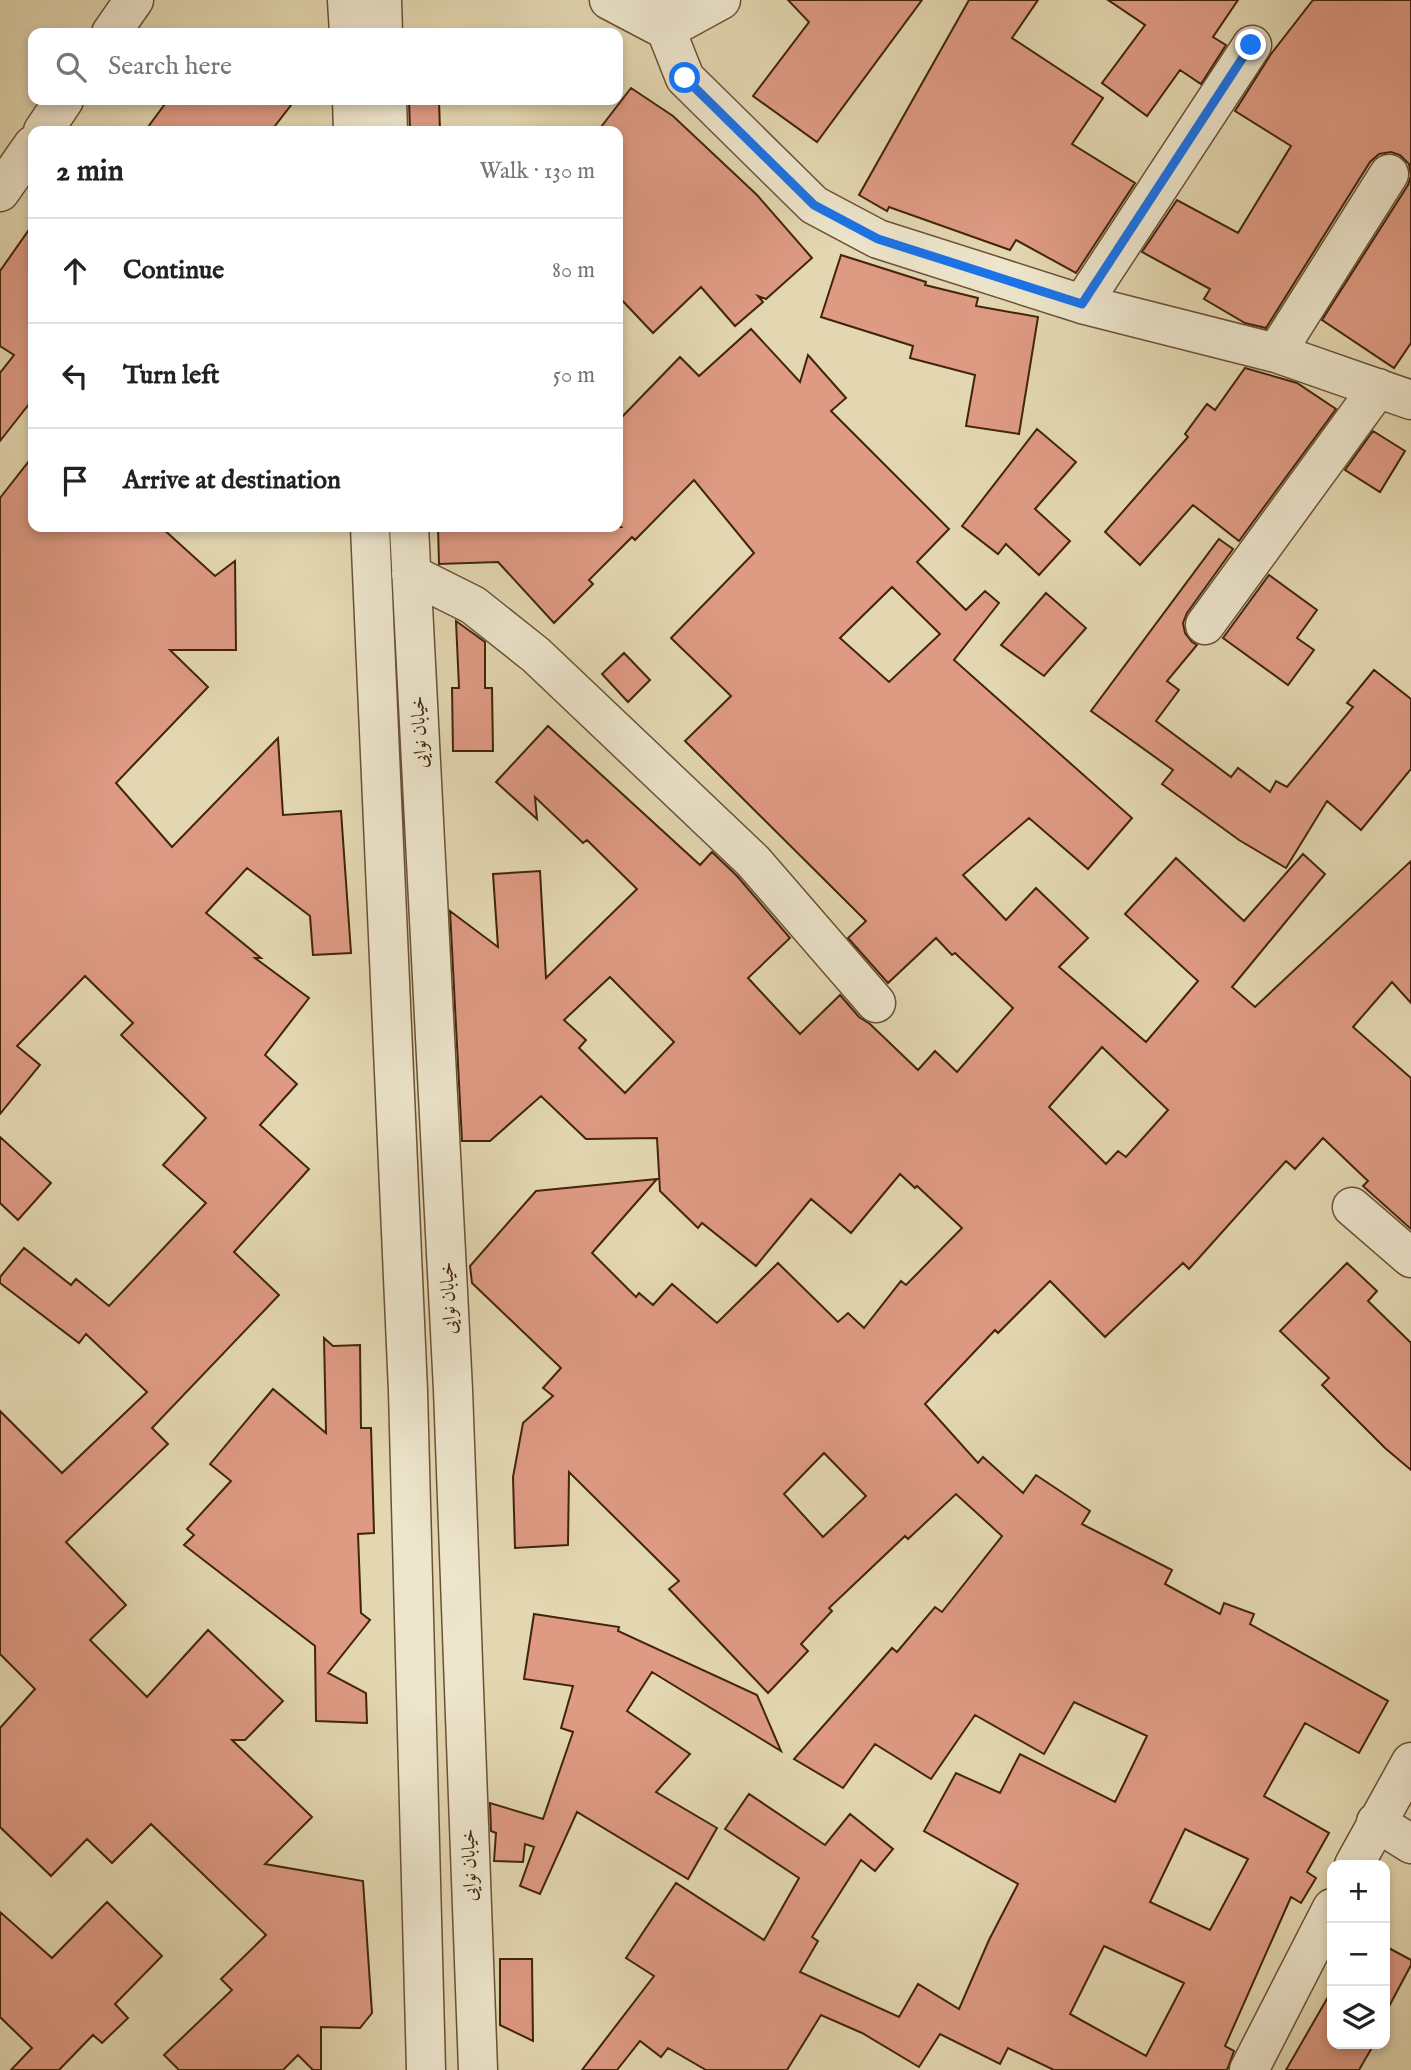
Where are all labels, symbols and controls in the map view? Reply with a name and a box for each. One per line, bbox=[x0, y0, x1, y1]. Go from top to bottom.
search box bbox=[28, 28, 623, 105]
route end bbox=[1235, 29, 1266, 60]
icon: search bbox=[52, 48, 90, 86]
text: Search here bbox=[108, 50, 232, 83]
route start bbox=[669, 62, 700, 93]
text: 2 min bbox=[56, 153, 124, 191]
text: Walk · 130 m bbox=[480, 157, 595, 186]
icon: ahead bbox=[56, 252, 94, 290]
text: Continue bbox=[123, 254, 224, 287]
text: 80 m bbox=[552, 256, 595, 285]
icon: left bbox=[56, 357, 94, 395]
text: Turn left bbox=[123, 359, 220, 392]
text: 50 m bbox=[553, 361, 595, 390]
icon: arrive bbox=[56, 462, 94, 500]
text: Arrive at destination bbox=[123, 464, 341, 497]
street label: خیابان نوایی bbox=[406, 695, 434, 769]
street label: خیابان نوایی bbox=[435, 1261, 463, 1335]
street label: خیابان نوایی bbox=[457, 1828, 483, 1902]
map controls bbox=[1327, 1860, 1390, 2049]
button: + bbox=[1327, 1860, 1390, 1923]
button: − bbox=[1327, 1923, 1390, 1986]
button: layers bbox=[1327, 1986, 1390, 2049]

